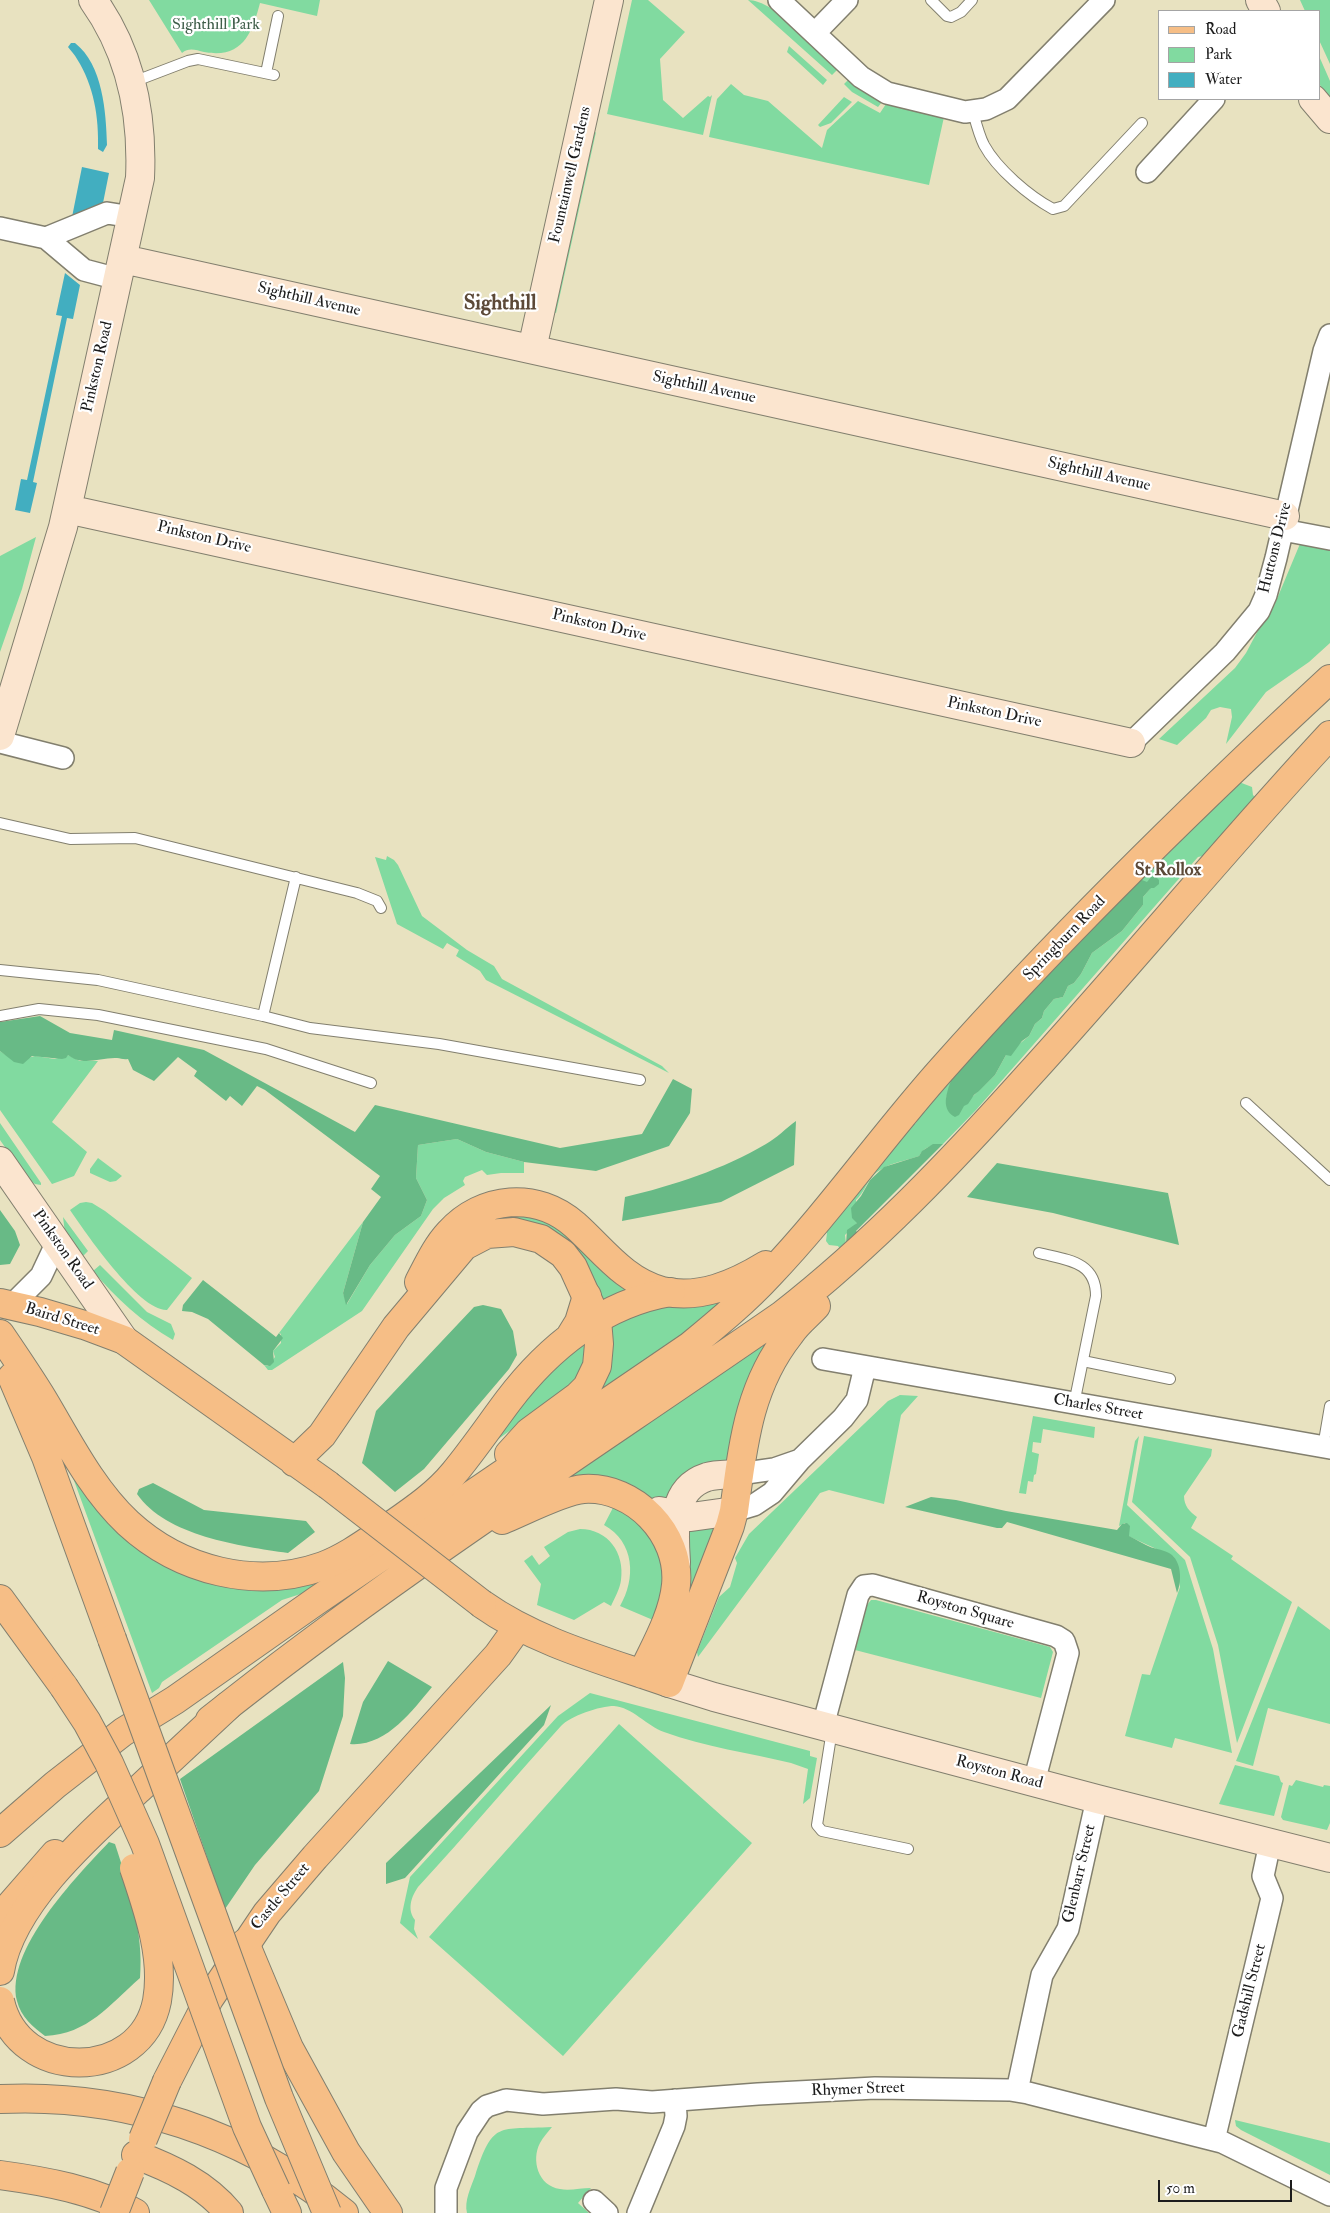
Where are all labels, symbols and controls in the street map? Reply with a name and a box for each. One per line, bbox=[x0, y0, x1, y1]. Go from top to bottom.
legend bbox=[1158, 10, 1320, 100]
park label: Sighthill Park bbox=[172, 16, 260, 36]
text: Road bbox=[1205, 20, 1236, 39]
text: Park bbox=[1205, 45, 1232, 64]
text: Water bbox=[1205, 70, 1242, 89]
street label: Fountainwell Gardens bbox=[546, 105, 596, 245]
street label: Sighthill Avenue bbox=[256, 279, 362, 321]
district label: Sighthill bbox=[464, 291, 536, 317]
street label: Pinkston Road bbox=[78, 320, 118, 414]
street label: Sighthill Avenue bbox=[651, 368, 757, 408]
street label: Sighthill Avenue bbox=[1046, 454, 1152, 496]
street label: Huttons Drive bbox=[1255, 501, 1297, 595]
street label: Pinkston Drive bbox=[155, 518, 253, 558]
street label: Pinkston Drive bbox=[550, 606, 648, 646]
street label: Pinkston Drive bbox=[945, 694, 1043, 732]
district label: St Rollox bbox=[1135, 860, 1201, 882]
street label: Springburn Road bbox=[1020, 893, 1110, 985]
street label: Pinkston Road bbox=[28, 1207, 96, 1293]
street label: Baird Street bbox=[22, 1300, 102, 1340]
street label: Charles Street bbox=[1052, 1391, 1144, 1425]
street label: Royston Square bbox=[914, 1588, 1016, 1634]
street label: Royston Road bbox=[953, 1752, 1045, 1794]
street label: Glenbarr Street bbox=[1059, 1823, 1101, 1925]
street label: Castle Street bbox=[247, 1860, 315, 1934]
street label: Gadshill Street bbox=[1229, 1942, 1271, 2040]
street label: Rhymer Street bbox=[811, 2079, 905, 2101]
scale bar bbox=[1160, 2170, 1294, 2202]
text: 50 m bbox=[1166, 2179, 1195, 2198]

